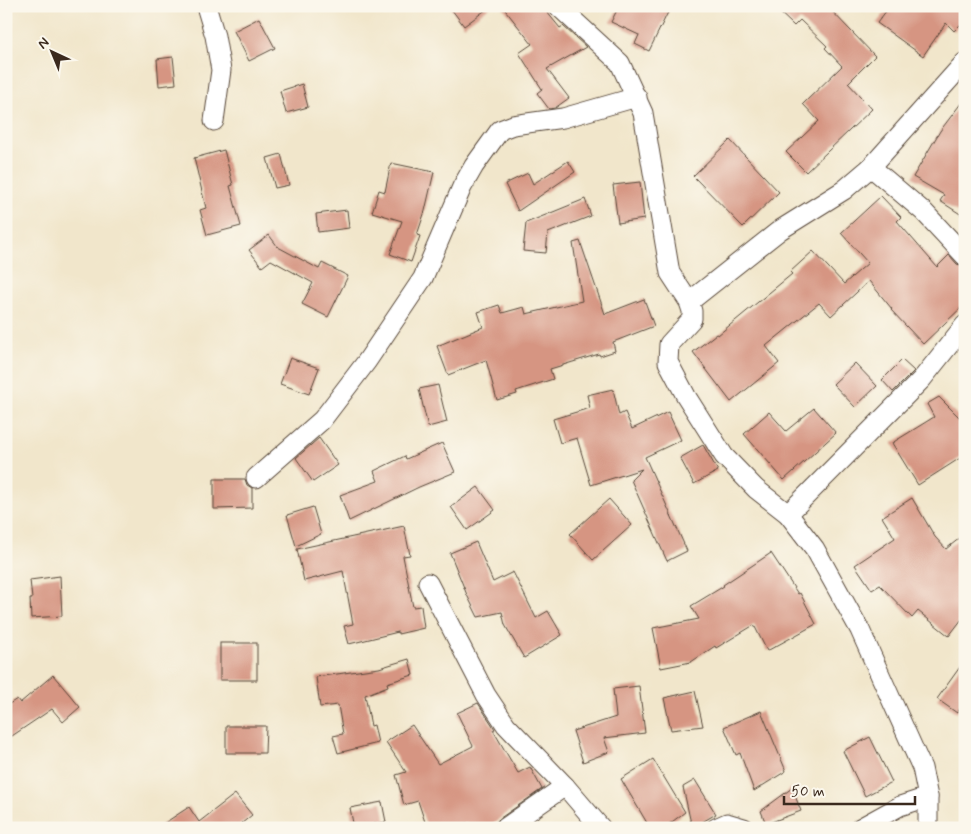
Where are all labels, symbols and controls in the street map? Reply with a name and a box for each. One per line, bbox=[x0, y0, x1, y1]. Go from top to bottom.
north arrow bbox=[28, 28, 78, 78]
text: N bbox=[34, 34, 53, 53]
scale bar bbox=[784, 774, 915, 806]
text: 50 m bbox=[791, 782, 825, 802]

